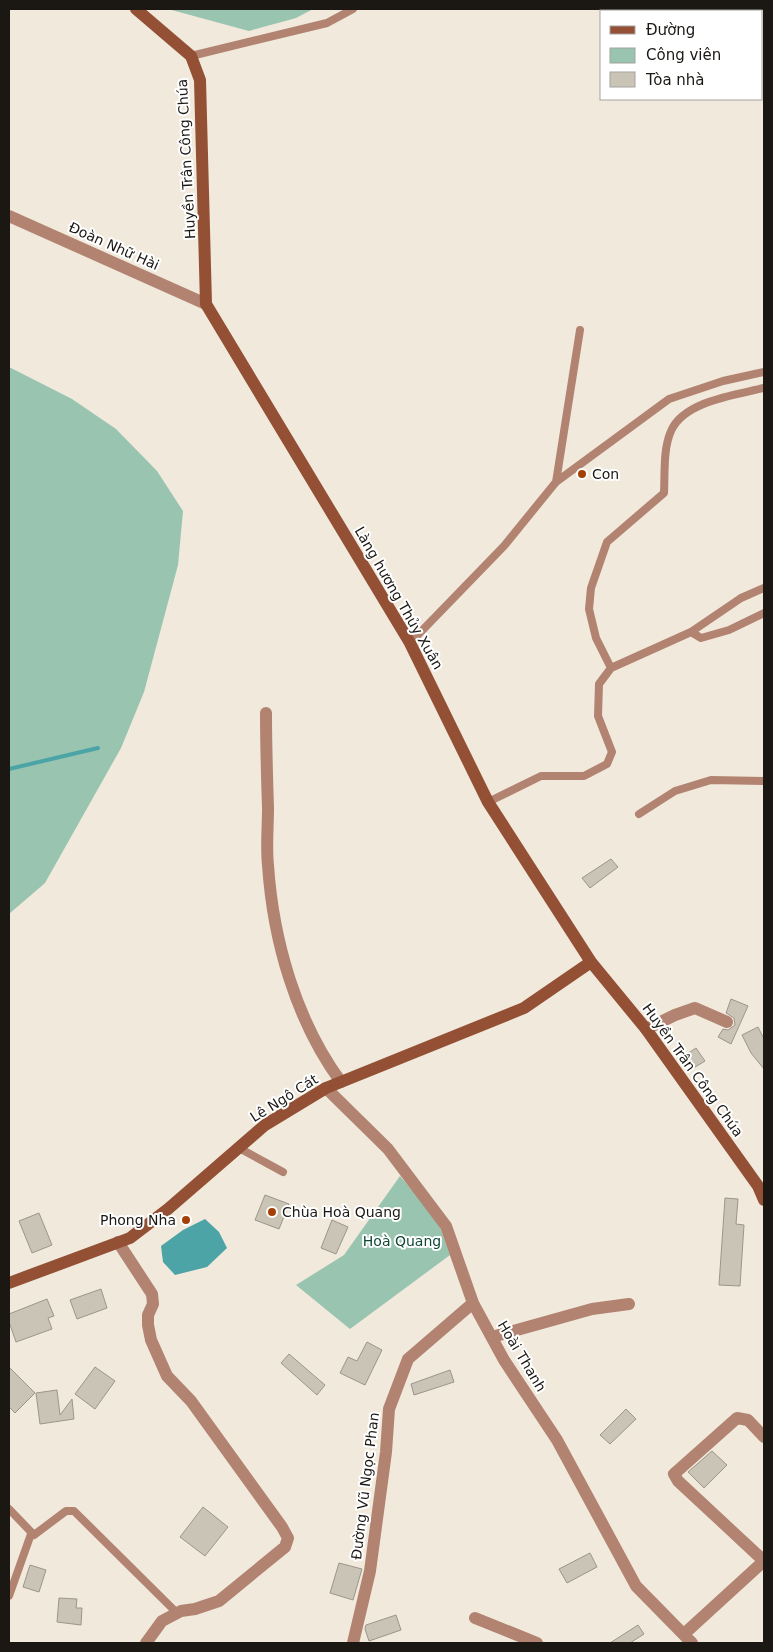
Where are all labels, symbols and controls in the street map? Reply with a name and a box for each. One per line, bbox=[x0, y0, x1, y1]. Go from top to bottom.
legend bbox=[600, 10, 763, 100]
text: Đường bbox=[646, 21, 695, 39]
text: Công viên bbox=[646, 46, 721, 64]
text: Tòa nhà bbox=[645, 71, 705, 89]
street label: Huyền Trân Công Chúa bbox=[174, 78, 198, 240]
street label: Đoàn Nhữ Hài bbox=[66, 219, 162, 273]
place label: Con bbox=[592, 466, 619, 482]
marker: Con bbox=[576, 468, 588, 480]
street label: Làng hương Thủy Xuân bbox=[352, 524, 446, 672]
street label: Huyền Trân Công Chúa bbox=[639, 1000, 747, 1140]
street label: Lê Ngô Cát bbox=[247, 1071, 321, 1125]
place label: Chùa Hoà Quang bbox=[282, 1204, 401, 1220]
marker: Chùa Hoà Quang bbox=[266, 1206, 278, 1218]
place label: Phong Nha bbox=[100, 1212, 176, 1228]
marker: Phong Nha bbox=[180, 1214, 192, 1226]
park label: Hoà Quang bbox=[363, 1233, 441, 1249]
street label: Hoài Thanh bbox=[495, 1318, 549, 1394]
street label: Đường Vũ Ngọc Phan bbox=[348, 1411, 382, 1561]

